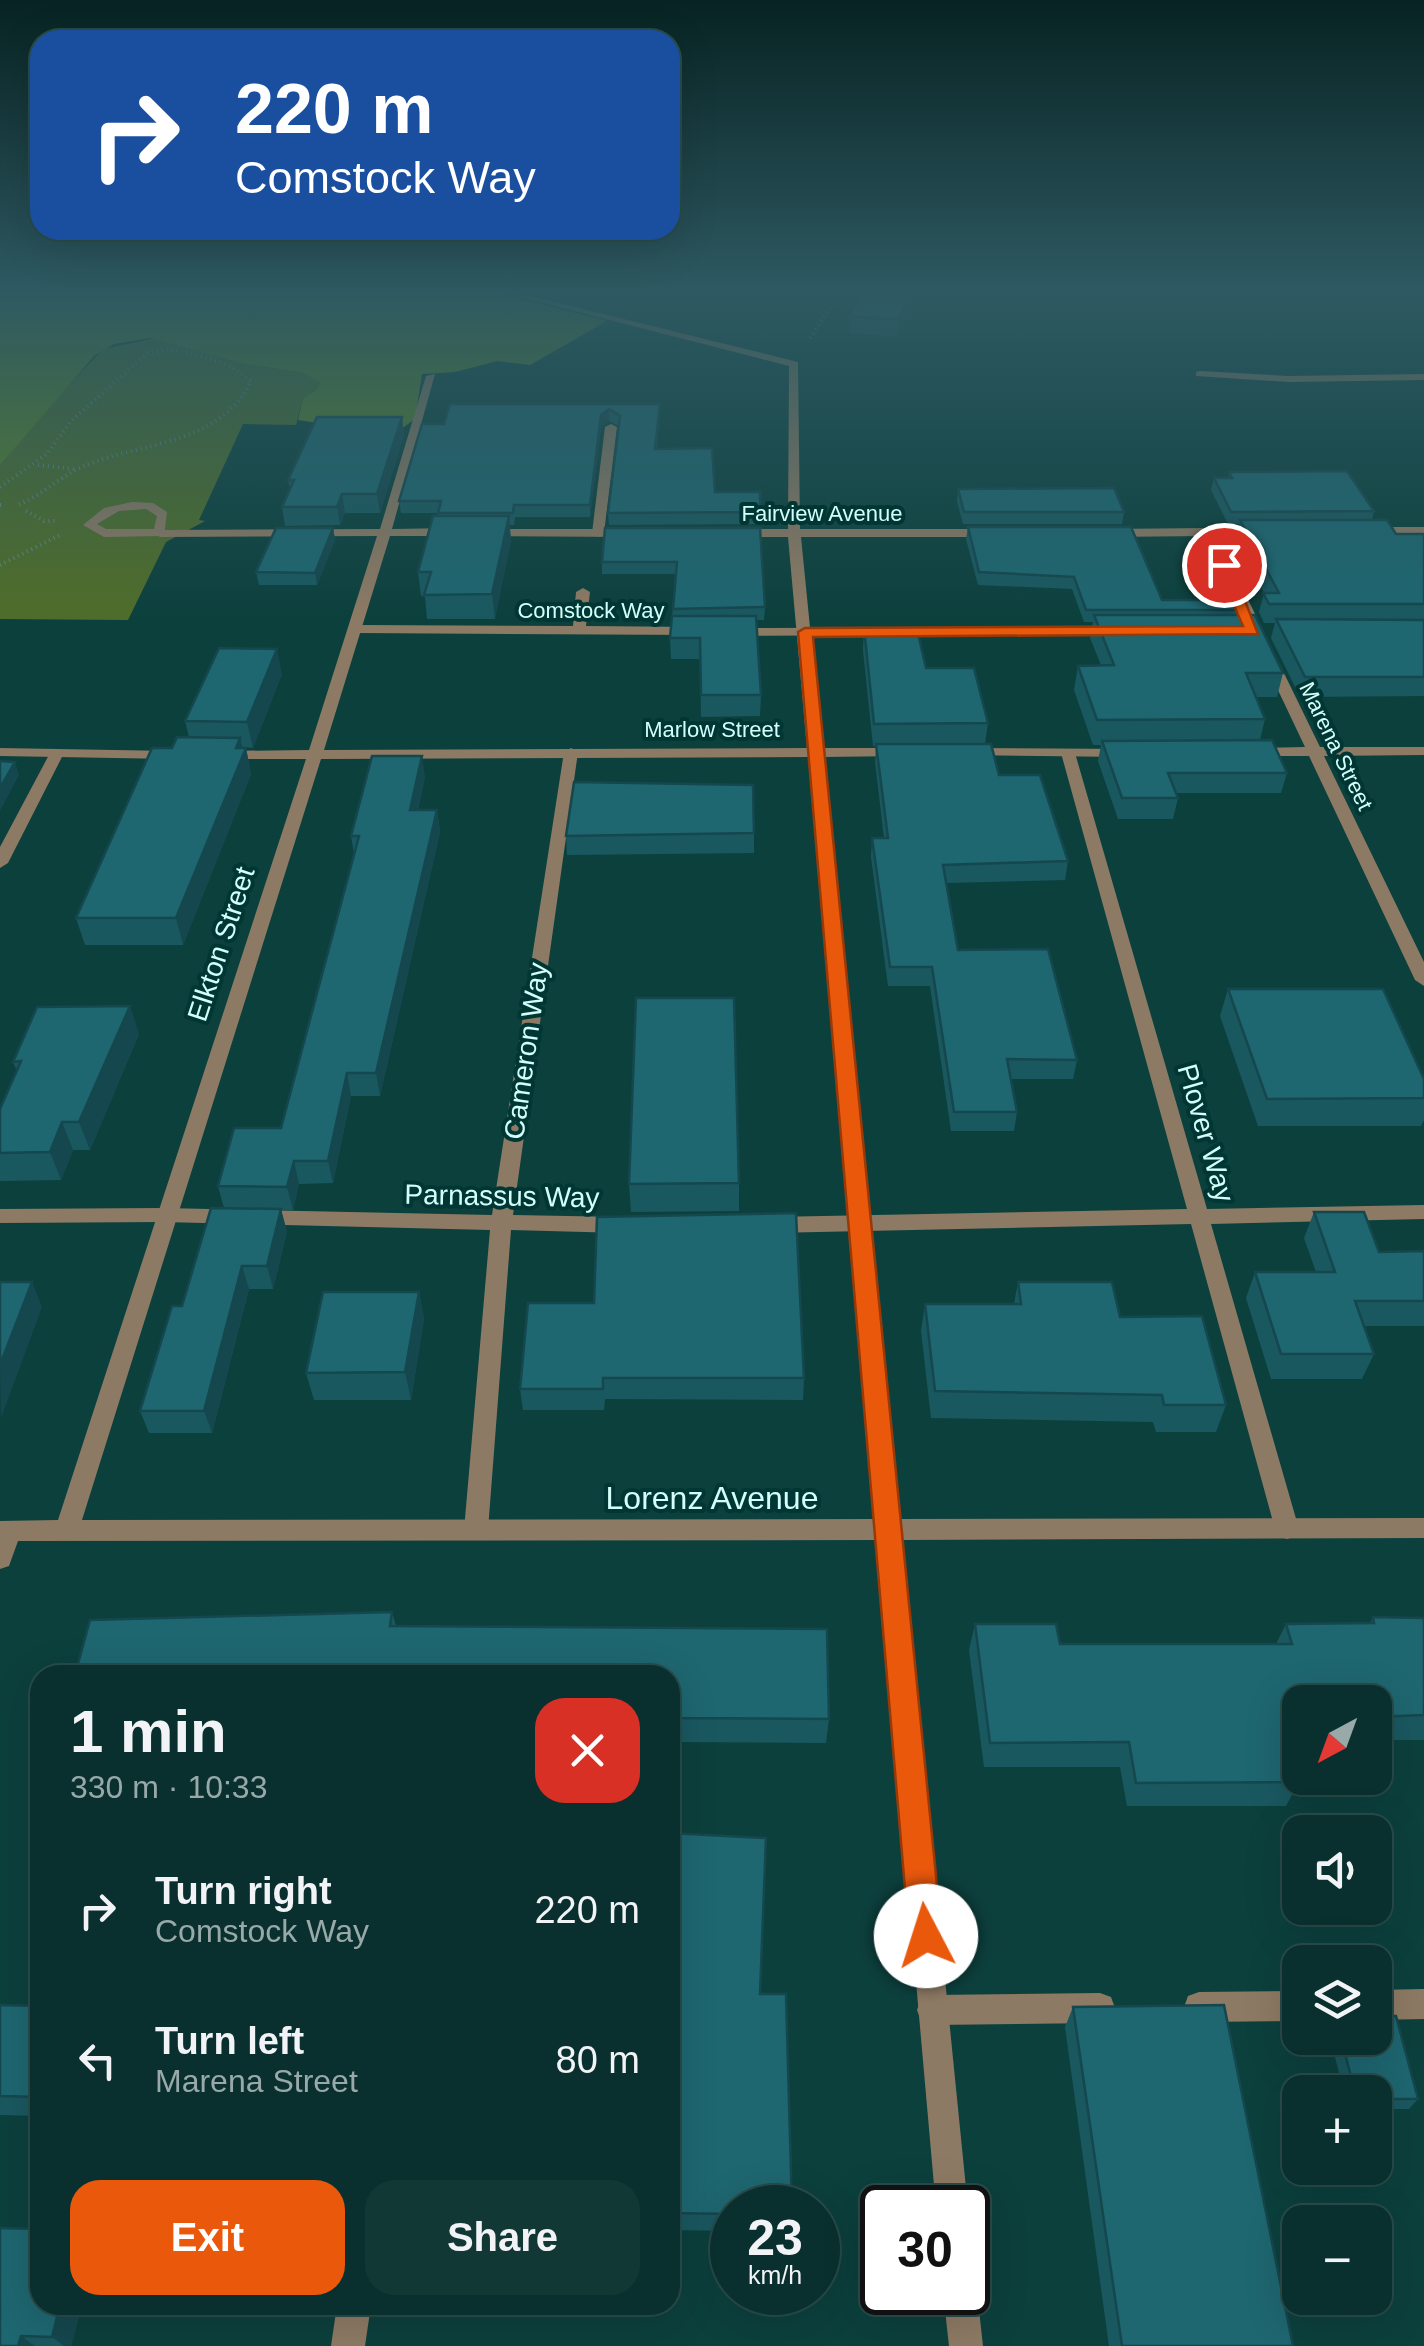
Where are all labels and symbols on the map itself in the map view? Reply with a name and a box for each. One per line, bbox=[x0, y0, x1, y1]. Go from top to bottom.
street label: Fairview Avenue bbox=[741, 501, 903, 526]
pin bbox=[1182, 523, 1267, 608]
street label: Comstock Way bbox=[517, 598, 665, 623]
street label: Marena Street bbox=[1294, 678, 1378, 814]
street label: Marlow Street bbox=[644, 717, 780, 742]
street label: Elkton Street bbox=[181, 863, 261, 1025]
street label: Cameron Way bbox=[498, 961, 554, 1141]
street label: Plover Way bbox=[1172, 1060, 1240, 1206]
street label: Parnassus Way bbox=[404, 1179, 600, 1213]
street label: Lorenz Avenue bbox=[606, 1480, 818, 1516]
north arrow bbox=[1282, 1685, 1392, 1795]
position arrow bbox=[874, 1884, 978, 1988]
speed limit sign: 30 bbox=[860, 2185, 990, 2315]

